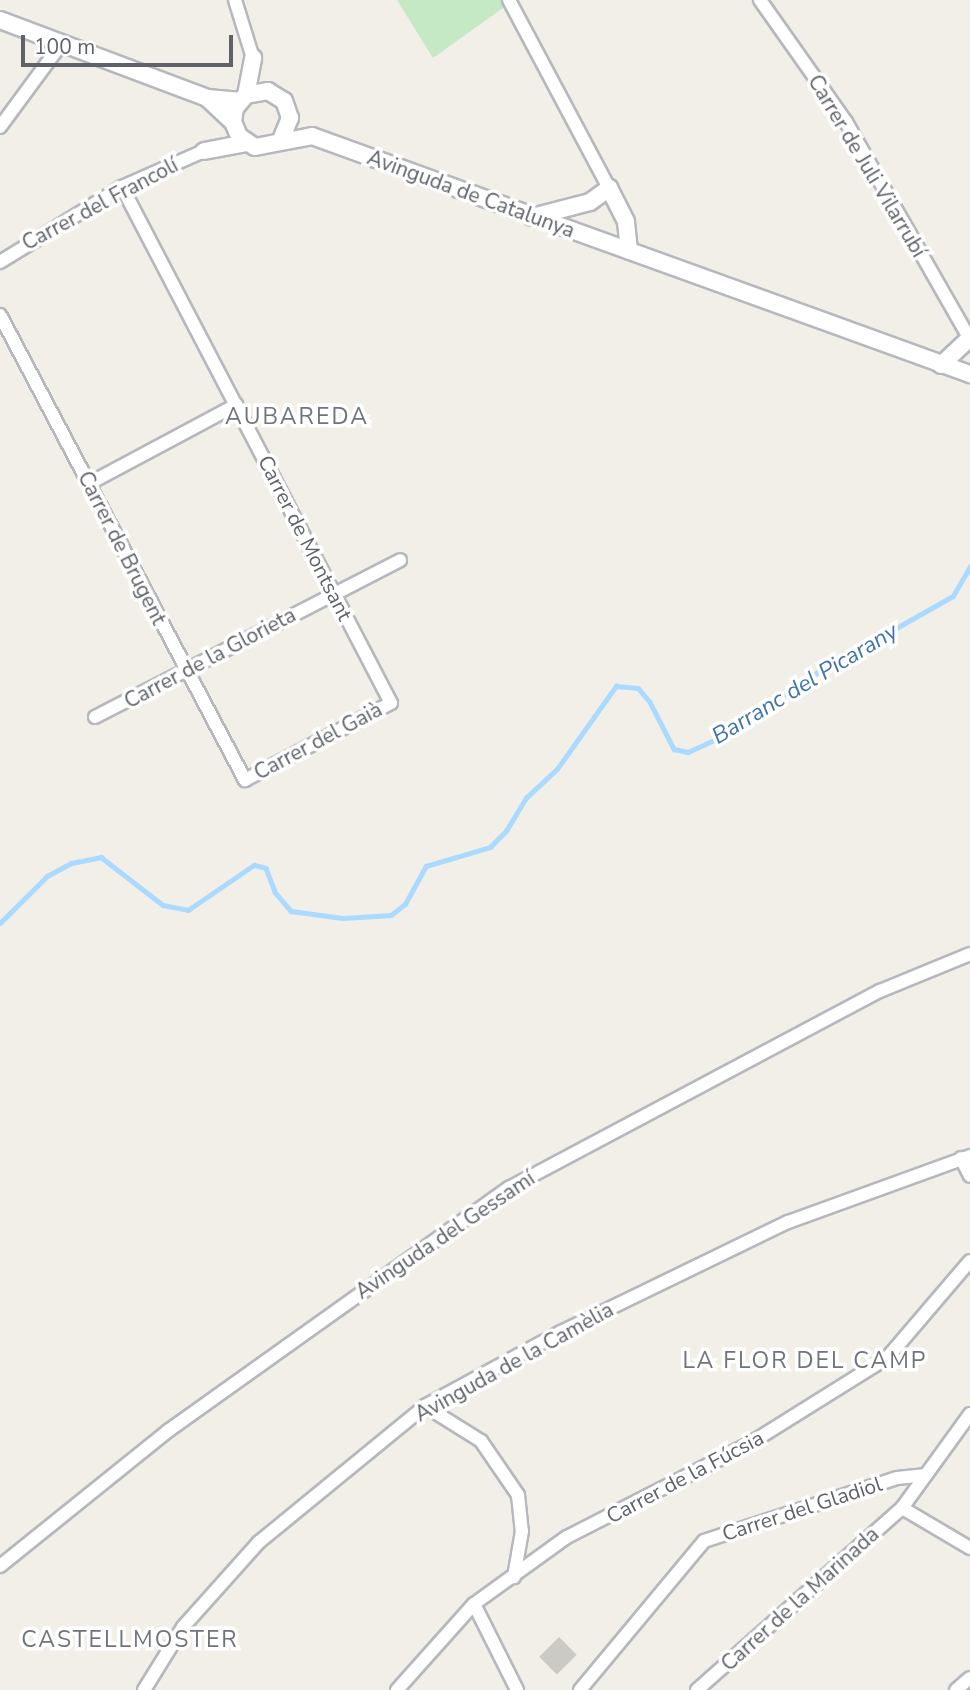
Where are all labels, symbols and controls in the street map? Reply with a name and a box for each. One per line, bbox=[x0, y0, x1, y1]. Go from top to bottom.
scale bar bbox=[24, 21, 236, 65]
text: 100 m bbox=[34, 33, 95, 61]
street label: Carrer de Juli Vilarrubí bbox=[803, 70, 931, 262]
street label: Avinguda de Catalunya bbox=[364, 145, 578, 243]
street label: Carrer del Francolí bbox=[18, 152, 182, 256]
district label: AUBAREDA bbox=[226, 403, 368, 431]
street label: Carrer de Montsant bbox=[252, 451, 358, 625]
street label: Carrer de Brugent bbox=[72, 467, 172, 629]
street label: Carrer de la Glorieta bbox=[120, 602, 300, 714]
water label: Barranc del Picarany bbox=[707, 618, 903, 750]
street label: Carrer del Gaià bbox=[250, 697, 386, 785]
street label: Avinguda del Gessamí bbox=[351, 1166, 539, 1304]
street label: Avinguda de la Camèlia bbox=[410, 1297, 618, 1427]
district label: LA FLOR DEL CAMP bbox=[685, 1347, 925, 1375]
street label: Carrer de la Fúcsia bbox=[602, 1425, 768, 1529]
street label: Carrer del Gladiol bbox=[719, 1471, 885, 1547]
street label: Carrer de la Marinada bbox=[716, 1522, 884, 1676]
district label: CASTELLMOSTER bbox=[23, 1626, 237, 1654]

